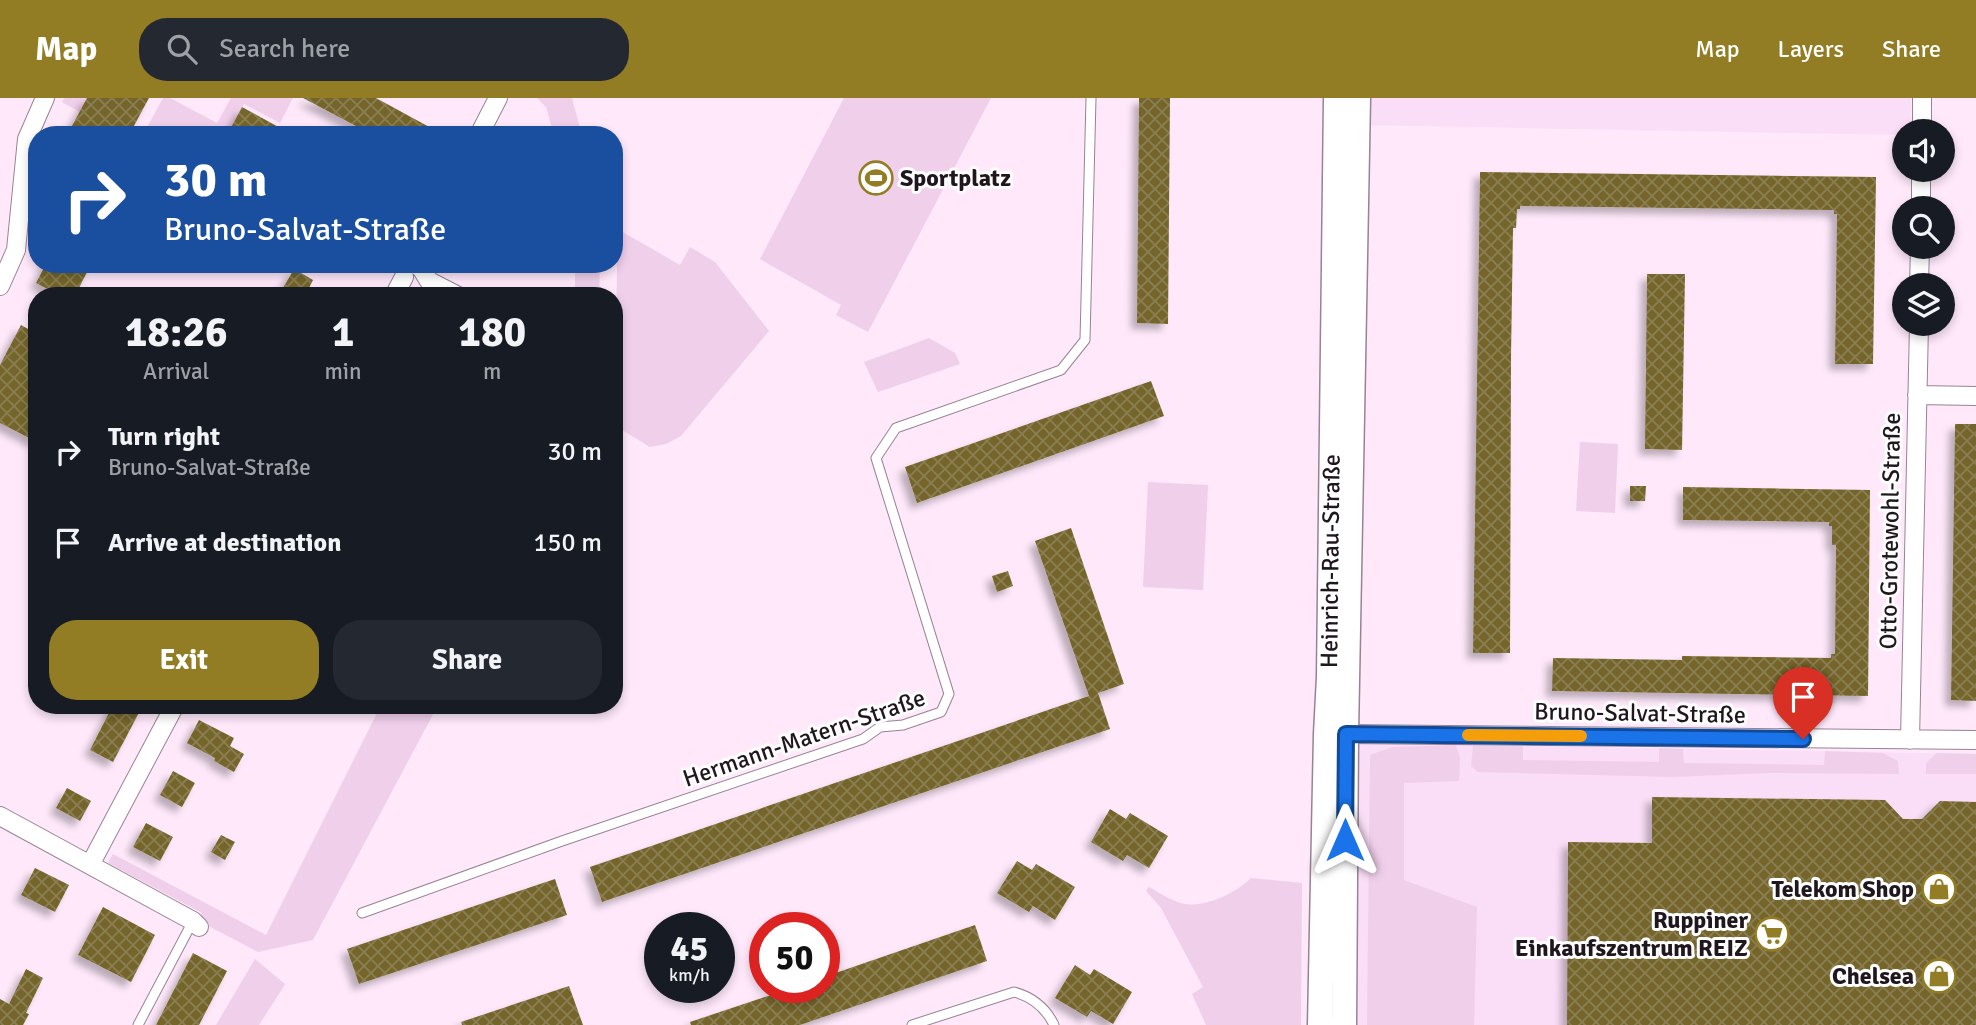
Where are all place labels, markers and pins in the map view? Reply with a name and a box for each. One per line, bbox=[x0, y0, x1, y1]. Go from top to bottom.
sports icon: Sportplatz bbox=[857, 159, 895, 197]
place label: Sportplatz bbox=[900, 163, 1011, 193]
pin bbox=[1773, 667, 1833, 739]
shop icon: Telekom Shop bbox=[1920, 870, 1958, 908]
place label: Telekom Shop bbox=[1772, 874, 1914, 904]
place label: Ruppiner Einkaufszentrum REIZ bbox=[1515, 905, 1748, 963]
supermarket icon: Ruppiner Einkaufszentrum REIZ bbox=[1753, 915, 1791, 953]
shop icon: Chelsea bbox=[1920, 957, 1958, 995]
place label: Chelsea bbox=[1832, 961, 1914, 991]

